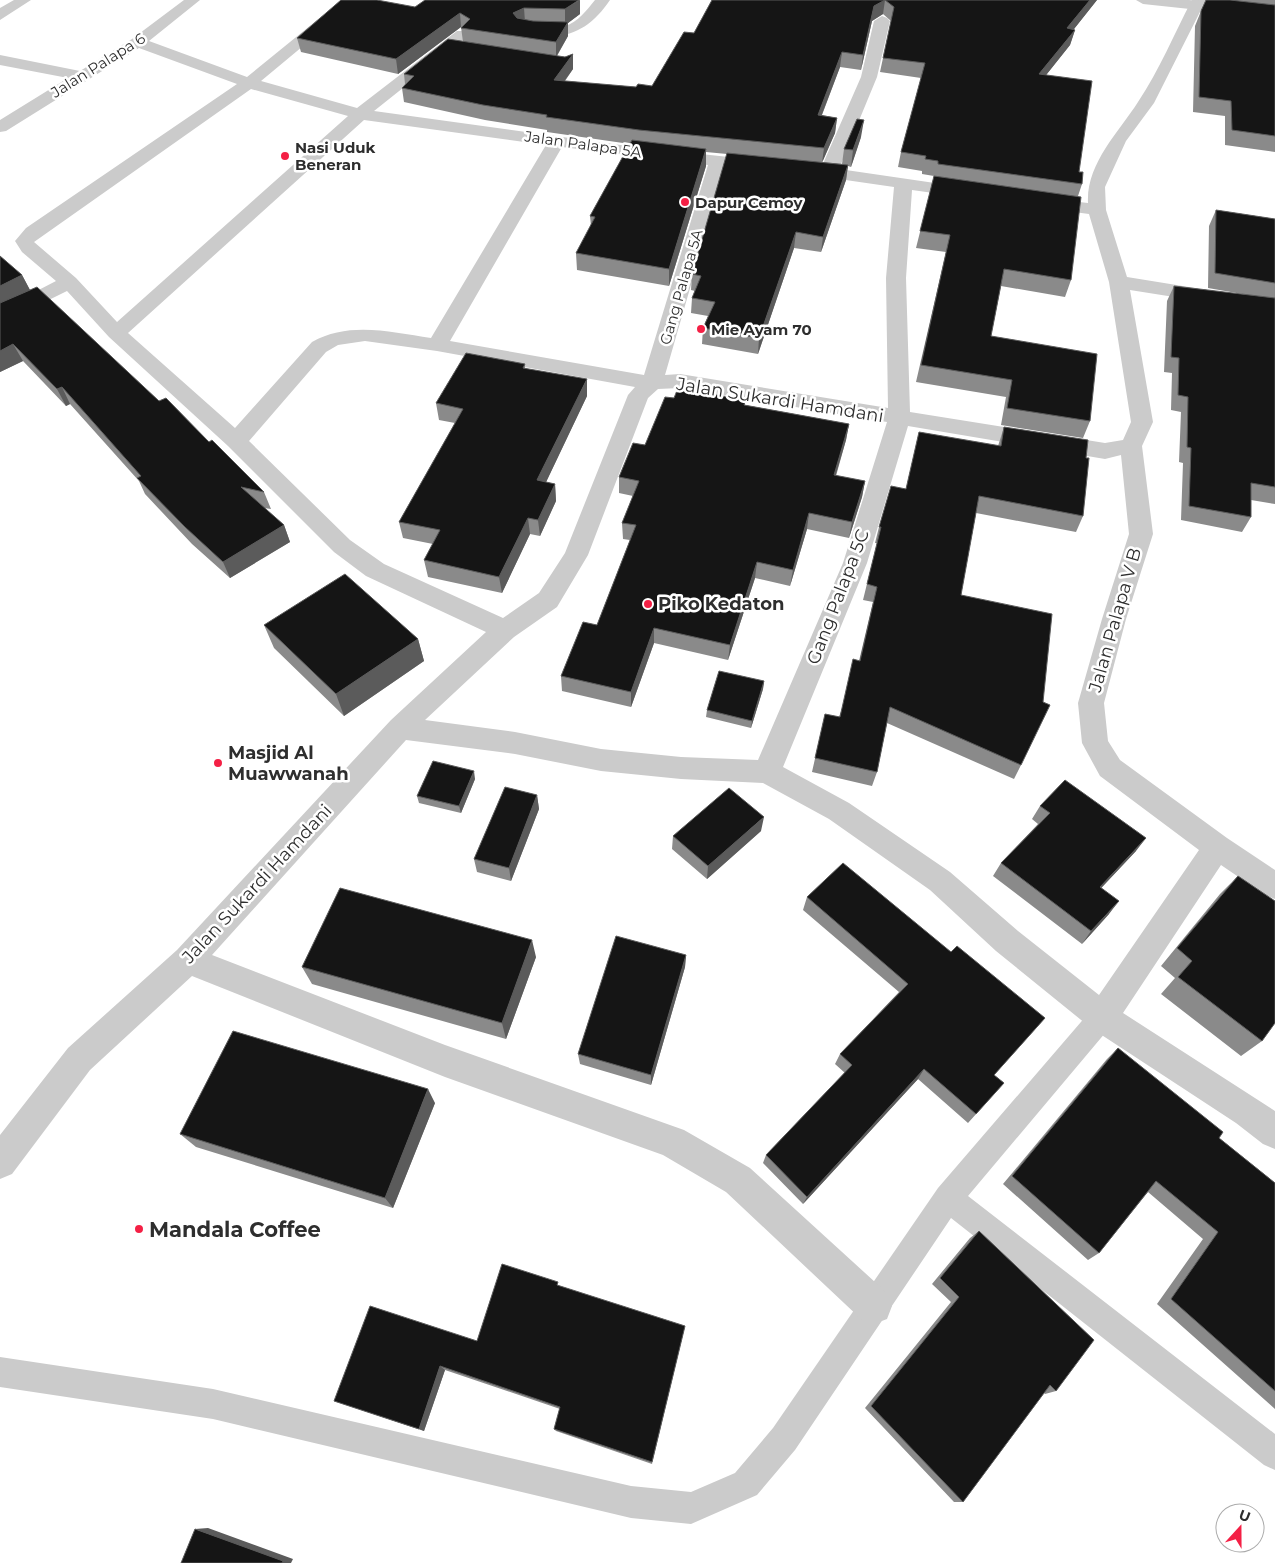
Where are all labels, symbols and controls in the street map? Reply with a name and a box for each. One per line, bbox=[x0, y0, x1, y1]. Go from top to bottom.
street label: Jalan Palapa 6 bbox=[46, 28, 149, 102]
street label: Jalan Palapa 5A bbox=[522, 126, 643, 162]
place label: Nasi Uduk Beneran bbox=[295, 138, 376, 174]
marker: Nasi Uduk Beneran bbox=[279, 150, 291, 162]
place label: Dapur Cemoy bbox=[695, 193, 803, 212]
marker: Dapur Cemoy bbox=[679, 196, 691, 208]
street label: Gang Palapa 5A bbox=[655, 227, 707, 347]
place label: Mie Ayam 70 bbox=[711, 320, 812, 339]
marker: Mie Ayam 70 bbox=[695, 323, 707, 335]
street label: Jalan Sukardi Hamdani bbox=[674, 373, 885, 427]
street label: Gang Palapa 5C bbox=[802, 526, 874, 668]
street label: Jalan Palapa V B bbox=[1084, 545, 1146, 696]
place label: Piko Kedaton bbox=[658, 593, 784, 615]
marker: Piko Kedaton bbox=[642, 598, 654, 610]
place label: Masjid Al Muawwanah bbox=[228, 742, 349, 785]
marker: Masjid Al Muawwanah bbox=[212, 757, 224, 769]
street label: Jalan Sukardi Hamdani bbox=[177, 800, 336, 969]
place label: Mandala Coffee bbox=[149, 1217, 321, 1242]
marker: Mandala Coffee bbox=[133, 1223, 145, 1235]
north arrow bbox=[1215, 1503, 1265, 1553]
text: U bbox=[1236, 1505, 1253, 1526]

